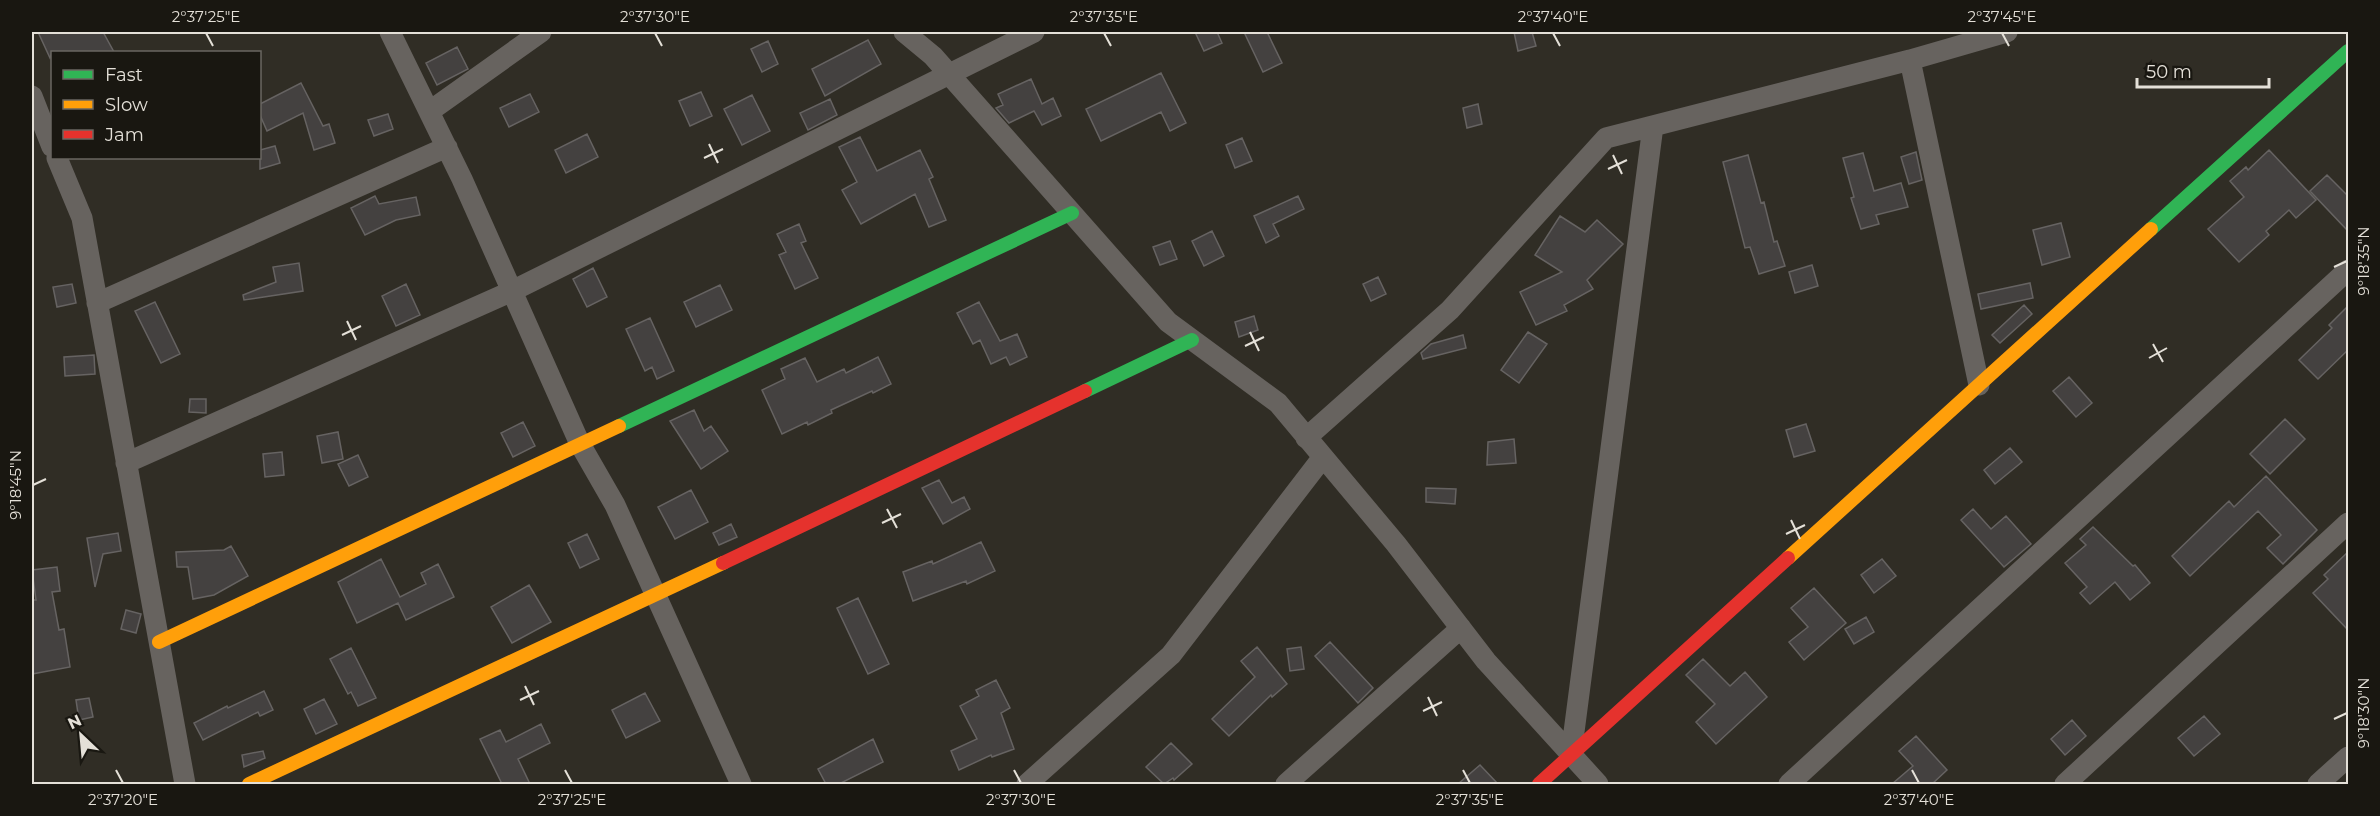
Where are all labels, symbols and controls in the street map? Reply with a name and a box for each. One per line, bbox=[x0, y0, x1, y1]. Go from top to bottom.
text: 2°37'25"E bbox=[172, 7, 240, 26]
text: 2°37'30"E bbox=[620, 7, 690, 26]
text: 2°37'35"E bbox=[1070, 7, 1138, 26]
text: 2°37'40"E bbox=[1518, 7, 1588, 26]
text: 2°37'45"E bbox=[1967, 7, 2037, 26]
legend bbox=[51, 51, 261, 159]
scale bar bbox=[2137, 51, 2269, 89]
text: 50 m bbox=[2146, 61, 2192, 83]
text: Fast bbox=[105, 64, 143, 86]
text: Slow bbox=[105, 94, 148, 116]
text: Jam bbox=[104, 124, 144, 146]
text: 9°18'35"N bbox=[2354, 227, 2373, 296]
text: 9°18'45"N bbox=[6, 450, 25, 520]
text: 9°18'30"N bbox=[2354, 678, 2373, 748]
north arrow bbox=[51, 705, 111, 765]
text: N bbox=[65, 711, 85, 733]
text: 2°37'20"E bbox=[88, 790, 158, 809]
text: 2°37'25"E bbox=[538, 790, 606, 809]
text: 2°37'30"E bbox=[986, 790, 1056, 809]
text: 2°37'35"E bbox=[1436, 790, 1504, 809]
text: 2°37'40"E bbox=[1884, 790, 1954, 809]

